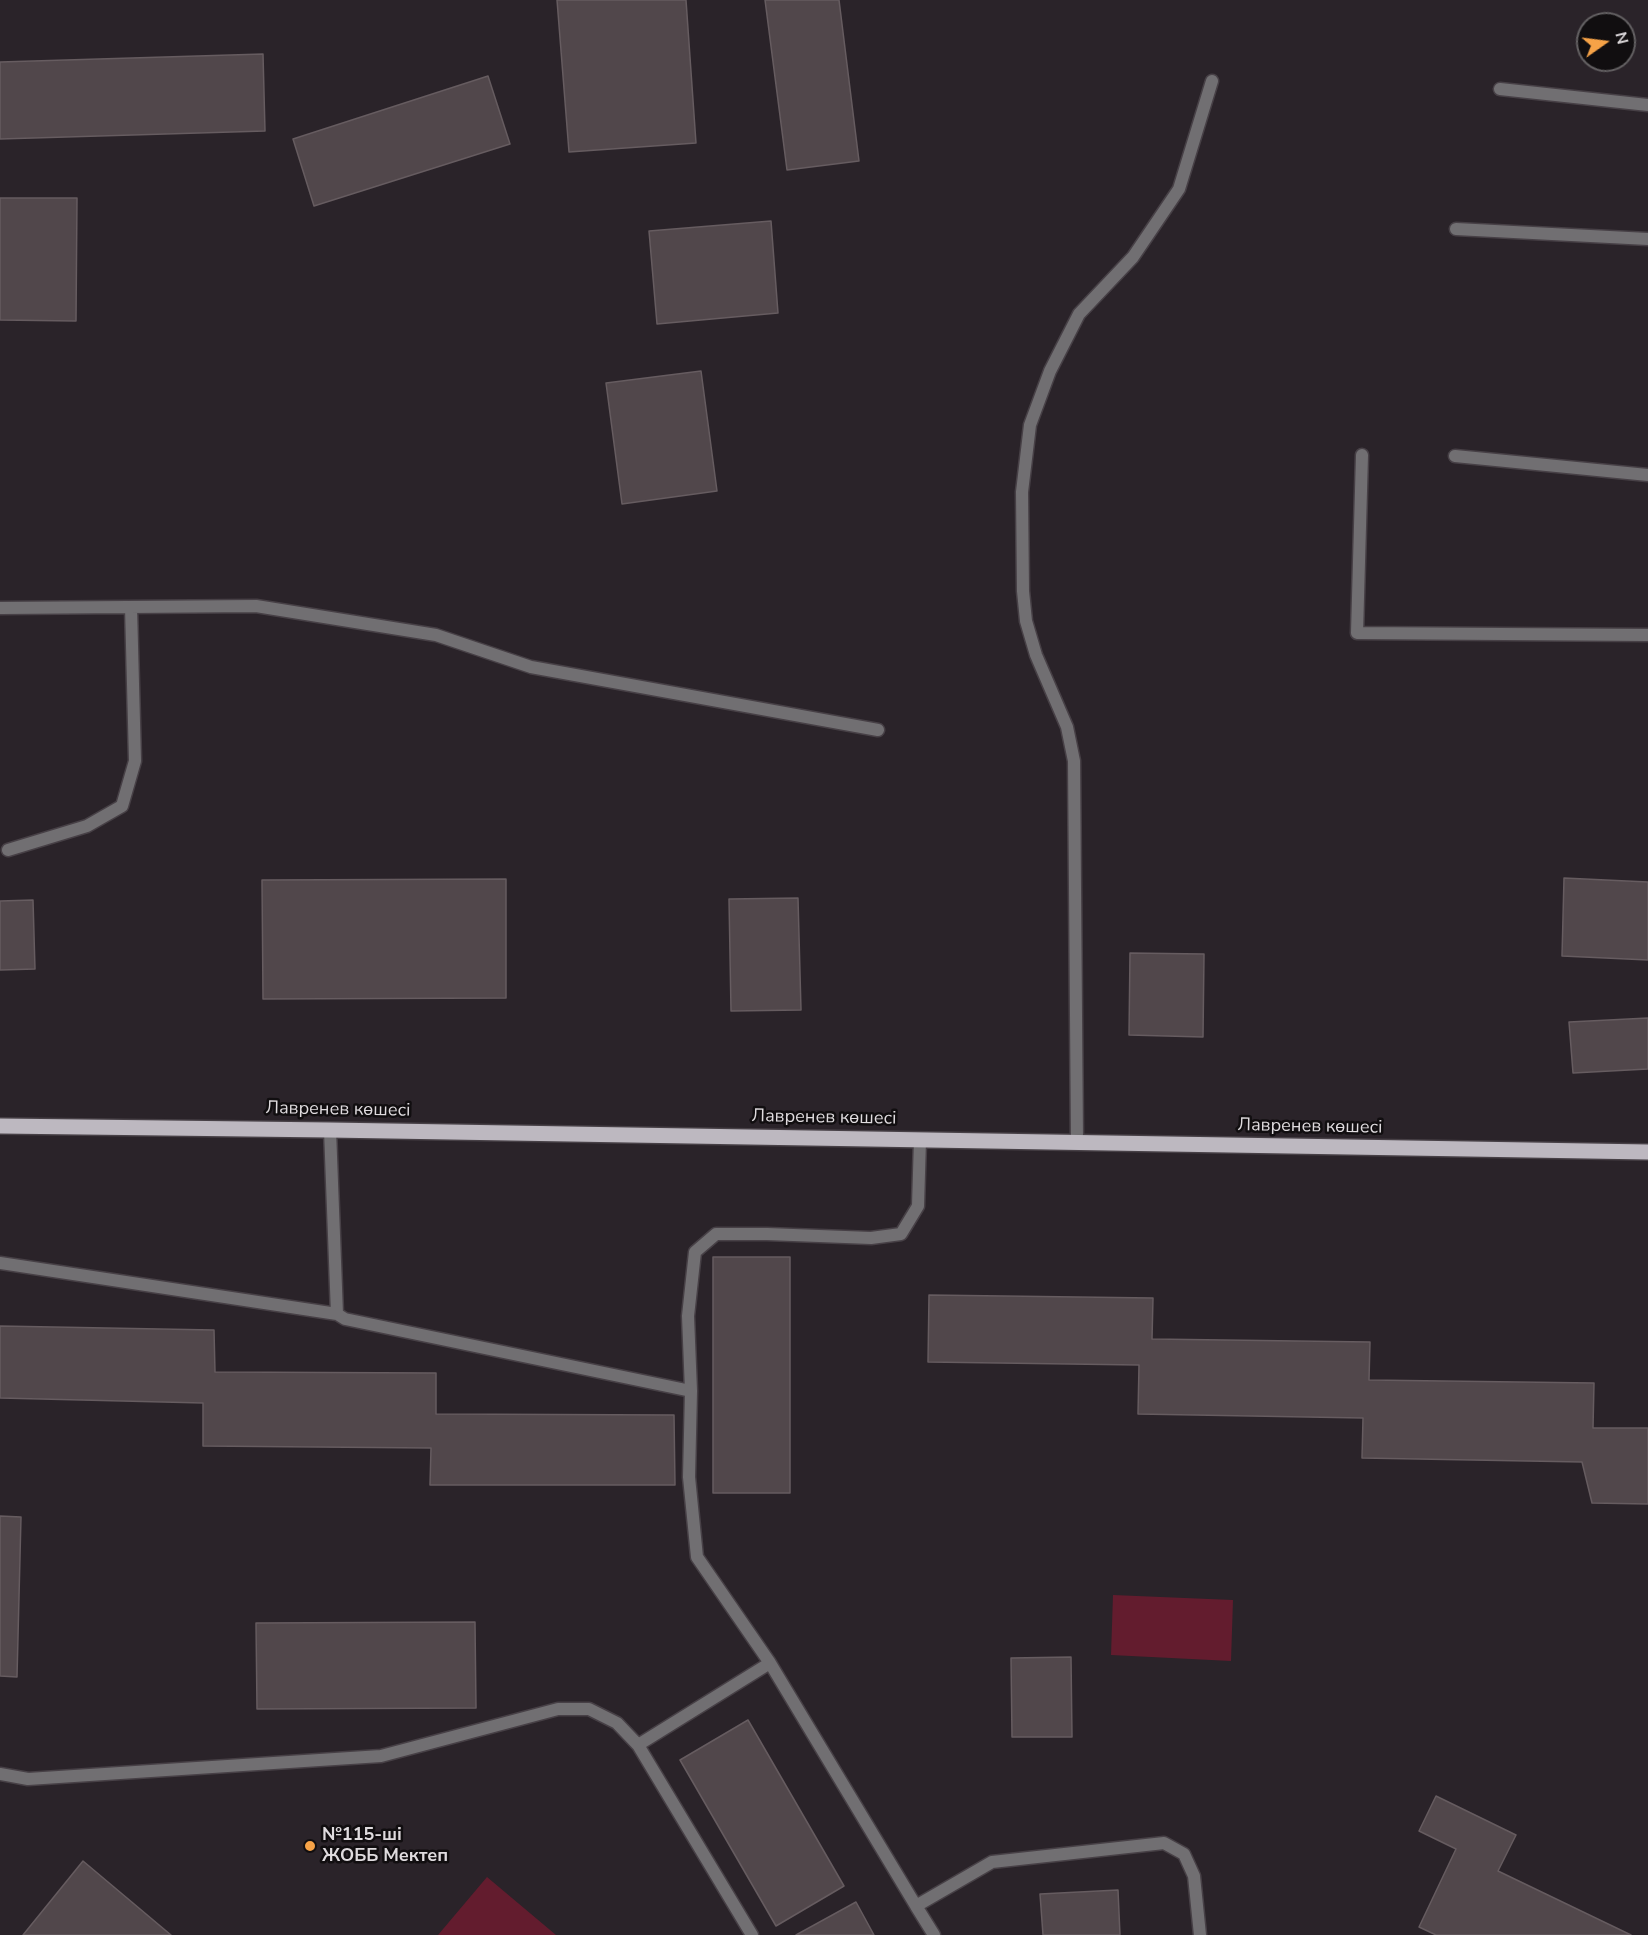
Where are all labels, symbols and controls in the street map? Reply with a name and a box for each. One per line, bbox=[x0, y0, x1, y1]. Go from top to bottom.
north arrow bbox=[1576, 12, 1636, 72]
text: N bbox=[1609, 30, 1634, 47]
street label: Лавренев көшесі bbox=[265, 1098, 411, 1122]
street label: Лавренев көшесі bbox=[751, 1106, 897, 1130]
street label: Лавренев көшесі bbox=[1237, 1115, 1383, 1139]
place label: №115-ші ЖОББ Мектеп bbox=[322, 1825, 448, 1868]
marker: №115-ші ЖОББ Мектеп bbox=[303, 1839, 317, 1853]

